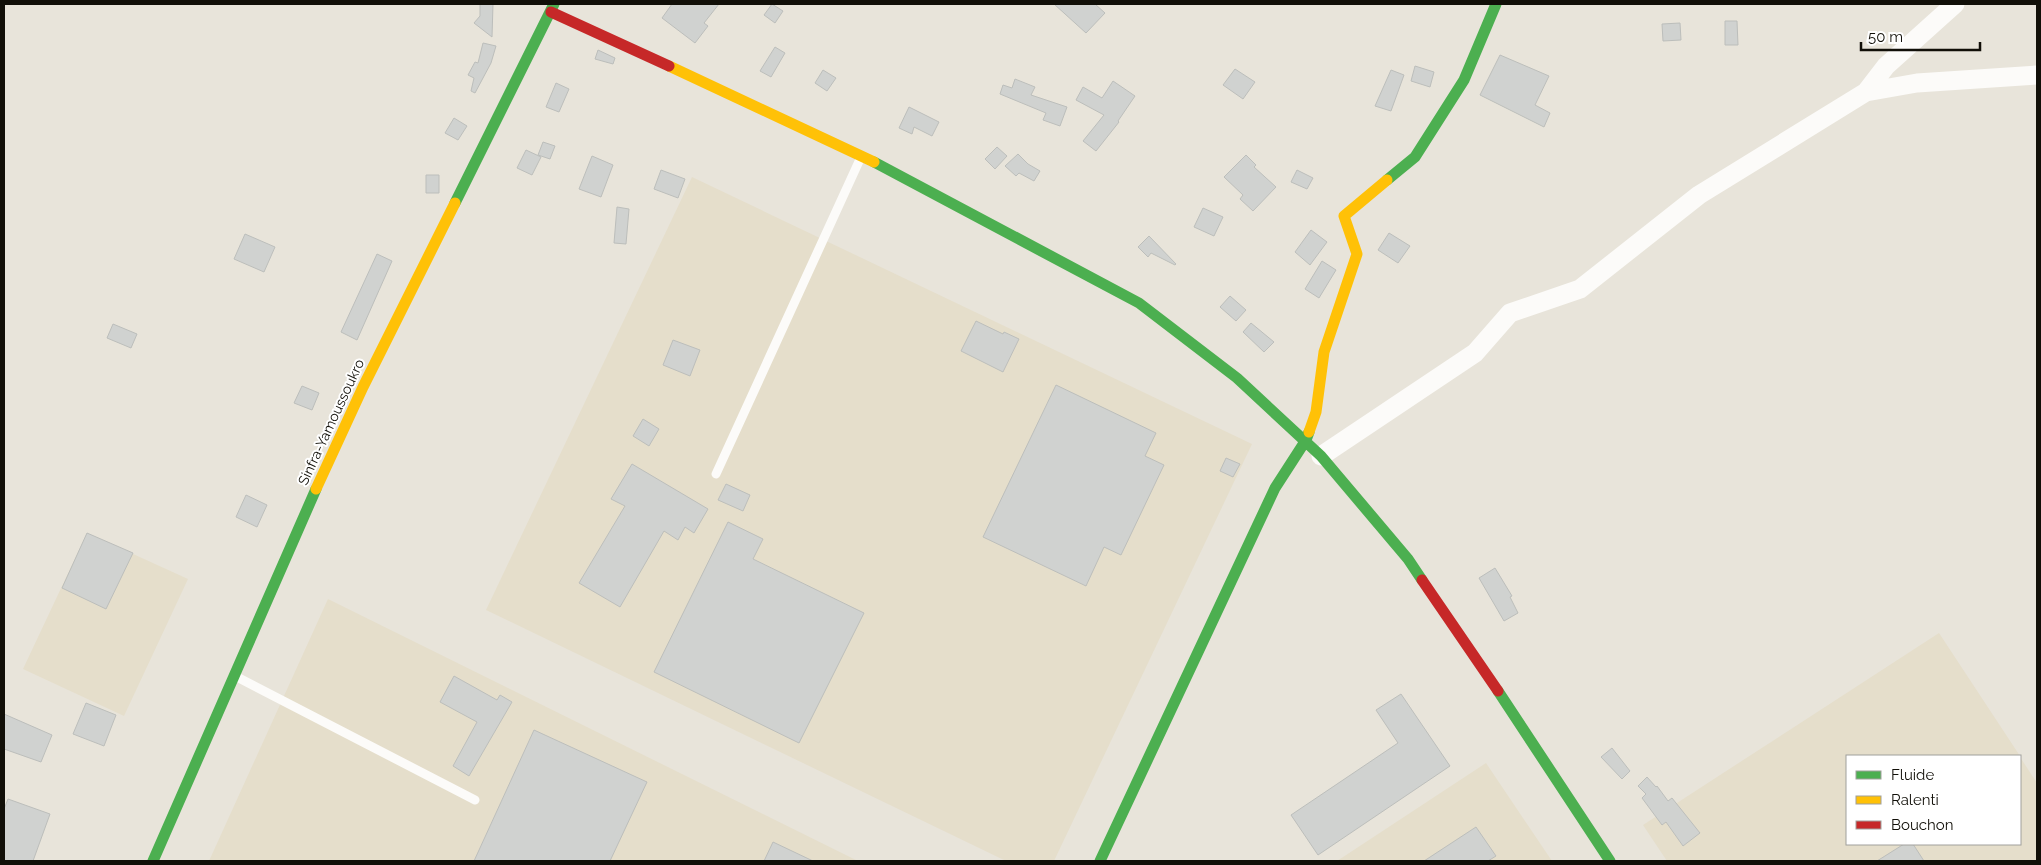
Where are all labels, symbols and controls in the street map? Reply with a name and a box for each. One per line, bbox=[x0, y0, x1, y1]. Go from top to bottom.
scale bar bbox=[1861, 20, 1980, 52]
text: 50 m bbox=[1868, 28, 1903, 46]
street label: Sinfra-Yamoussoukro bbox=[295, 356, 367, 488]
legend bbox=[1846, 755, 2021, 845]
text: Fluide bbox=[1891, 766, 1934, 784]
text: Ralenti bbox=[1891, 791, 1939, 809]
text: Bouchon bbox=[1891, 816, 1953, 834]

